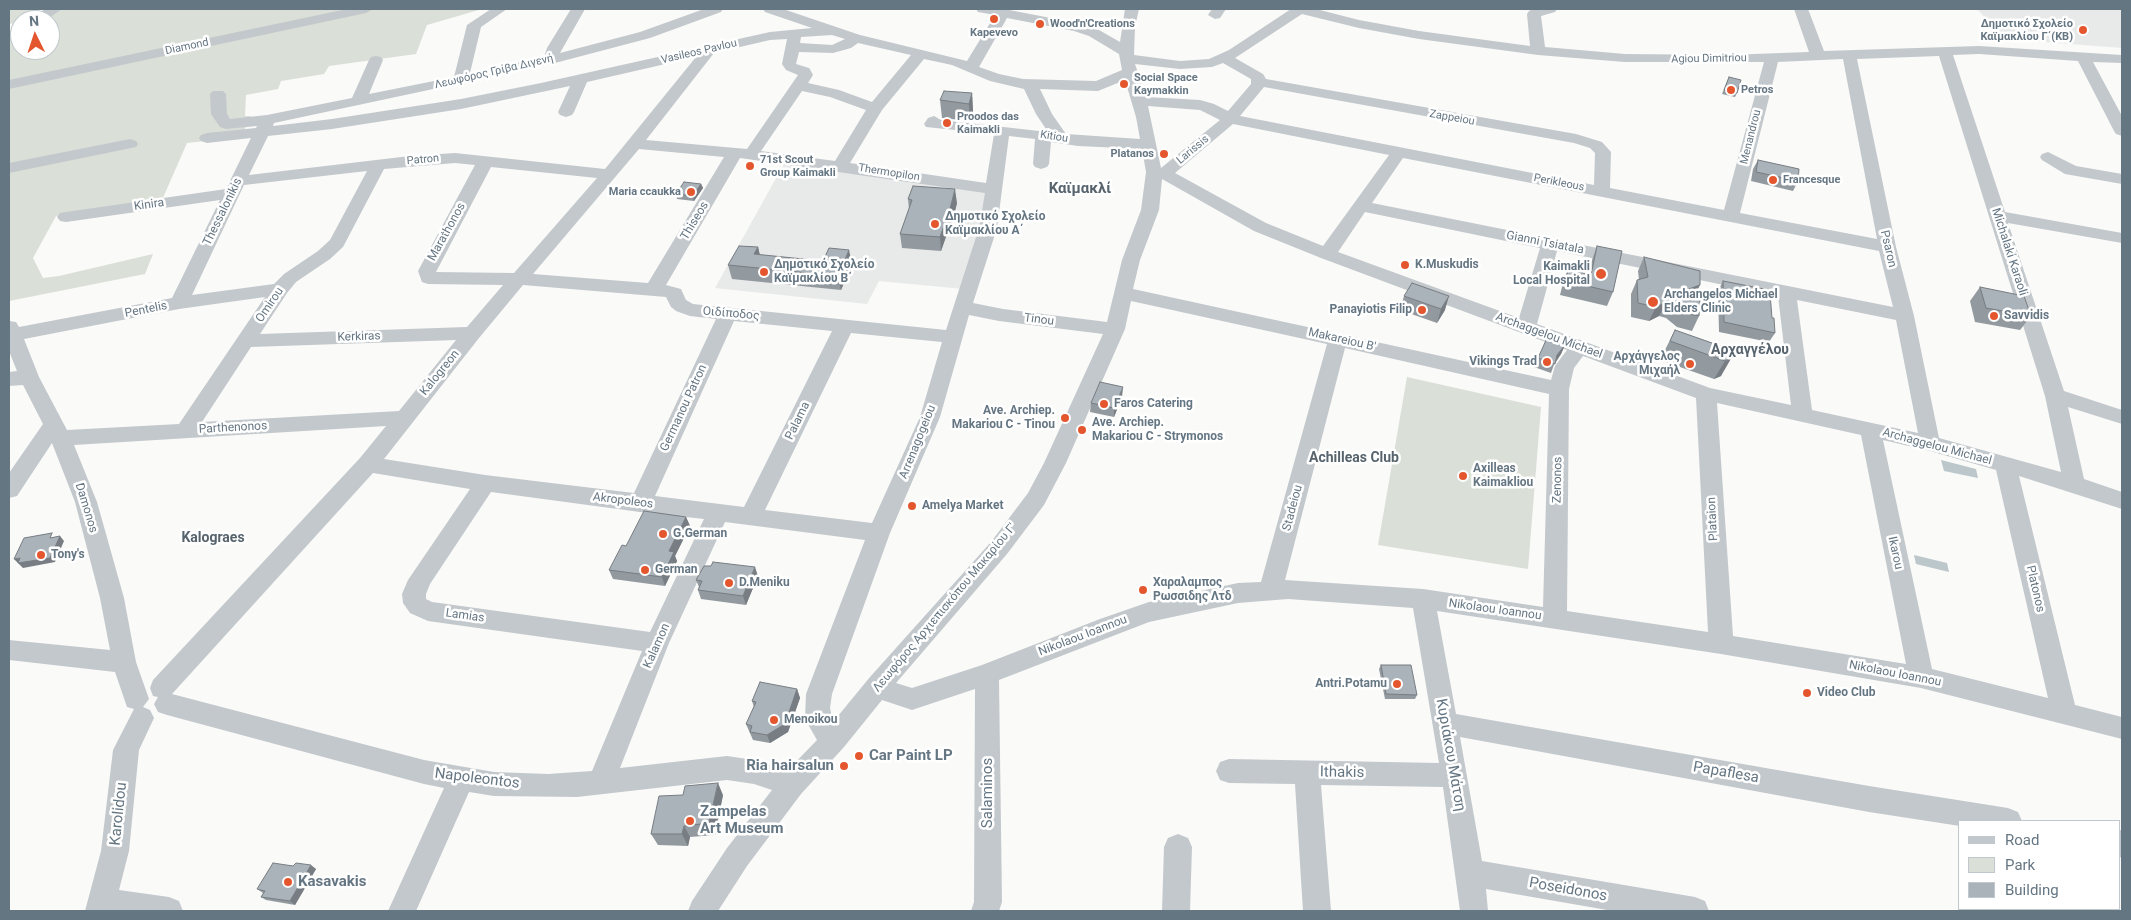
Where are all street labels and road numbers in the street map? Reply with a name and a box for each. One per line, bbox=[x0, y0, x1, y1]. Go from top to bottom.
street label: Diamond bbox=[164, 36, 210, 58]
street label: Vasileos Pavlou bbox=[660, 37, 738, 67]
street label: Λεωφόρος Γρίβα Διγενή bbox=[433, 52, 555, 92]
street label: Agiou Dimitriou bbox=[1671, 52, 1747, 66]
street label: Zappeiou bbox=[1428, 108, 1476, 128]
street label: Menandrou bbox=[1738, 108, 1764, 166]
street label: Kitiou bbox=[1039, 128, 1069, 146]
street label: Larissis bbox=[1174, 133, 1212, 167]
street label: Patron bbox=[406, 152, 440, 168]
street label: Thermopilon bbox=[857, 162, 921, 184]
street label: Perikleous bbox=[1533, 172, 1585, 194]
street label: Thessalonikis bbox=[200, 176, 246, 248]
street label: Kinira bbox=[133, 196, 165, 214]
street label: Thiseos bbox=[678, 199, 712, 243]
street label: Marathonos bbox=[425, 200, 469, 264]
street label: Michalaki Karaoli bbox=[1988, 206, 2030, 298]
street label: Gianni Tsiatala bbox=[1505, 228, 1585, 258]
street label: Psaron bbox=[1877, 229, 1899, 269]
street label: Omirou bbox=[253, 285, 287, 325]
street label: Pentelis bbox=[124, 299, 168, 321]
street label: Οιδίποδος bbox=[702, 304, 760, 324]
street label: Archaggelou Michael bbox=[1494, 310, 1604, 362]
street label: Tinou bbox=[1023, 311, 1055, 329]
street label: Makareiou B' bbox=[1307, 325, 1377, 355]
street label: Kerkiras bbox=[337, 329, 381, 345]
street label: Kalogreon bbox=[417, 347, 463, 399]
street label: Germanou Patron bbox=[658, 362, 710, 454]
street label: Palama bbox=[783, 400, 813, 442]
street label: Arrenagogeiou bbox=[897, 403, 939, 481]
street label: Parthenonos bbox=[198, 419, 268, 437]
street label: Archaggelou Michael bbox=[1881, 425, 1993, 469]
street label: Zenonos bbox=[1550, 457, 1566, 503]
street label: Damonos bbox=[72, 481, 100, 535]
street label: Stadeiou bbox=[1280, 483, 1306, 533]
street label: Akropoleos bbox=[592, 490, 654, 512]
street label: Plataion bbox=[1705, 497, 1721, 541]
street label: Λεωφόρος Αρχιεπισκόπου Μακαρίου Γ' bbox=[870, 521, 1020, 695]
street label: Ikarou bbox=[1884, 535, 1906, 571]
street label: Platonos bbox=[2023, 564, 2047, 614]
street label: Nikolaou Ioannou bbox=[1448, 596, 1542, 624]
street label: Lamias bbox=[445, 606, 485, 626]
street label: Nikolaou Ioannou bbox=[1037, 613, 1129, 659]
street label: Kalamon bbox=[641, 621, 673, 671]
street label: Nikolaou Ioannou bbox=[1848, 658, 1942, 690]
street label: Κυριάκου Μάτση bbox=[1431, 697, 1469, 813]
street label: Salaminos bbox=[979, 758, 997, 828]
street label: Papaflesa bbox=[1692, 758, 1760, 788]
street label: Ithakis bbox=[1320, 764, 1364, 782]
street label: Napoleontos bbox=[434, 765, 520, 793]
street label: Karolidou bbox=[107, 781, 131, 847]
street label: Poseidonos bbox=[1528, 874, 1608, 906]

